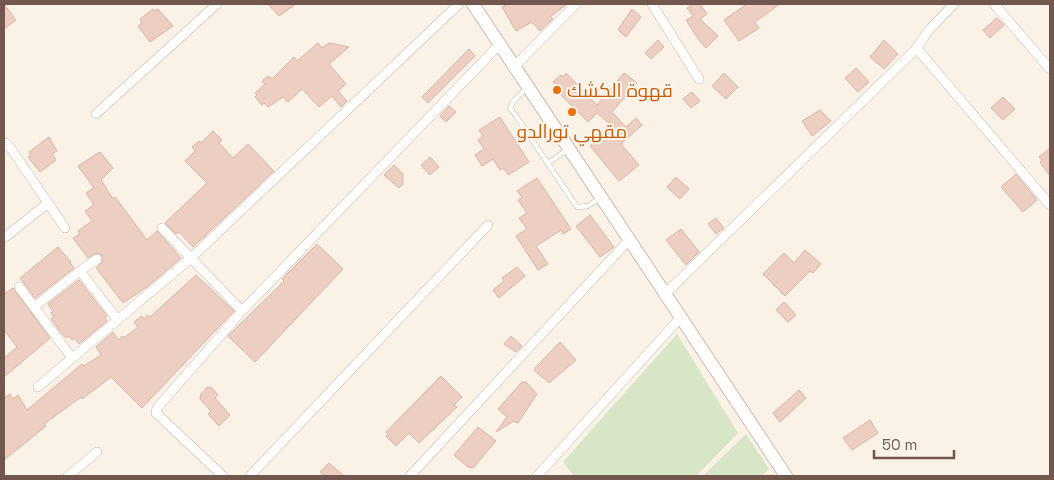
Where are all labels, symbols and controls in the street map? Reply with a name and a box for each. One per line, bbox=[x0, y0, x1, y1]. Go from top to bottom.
place label: قهوة الكشك bbox=[567, 78, 673, 103]
marker: قهوة الكشك bbox=[551, 84, 563, 96]
marker: مقهي تورالدو bbox=[566, 106, 578, 118]
place label: مقهي تورالدو bbox=[517, 119, 627, 146]
scale bar bbox=[874, 428, 954, 460]
text: 50 m bbox=[882, 435, 917, 454]

